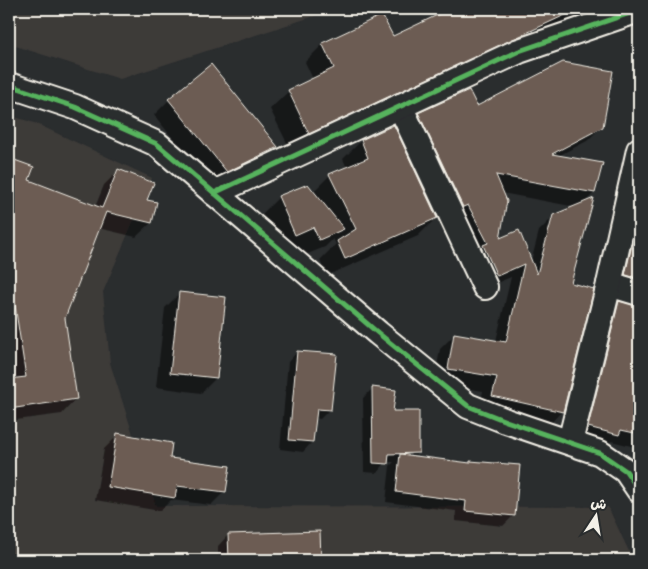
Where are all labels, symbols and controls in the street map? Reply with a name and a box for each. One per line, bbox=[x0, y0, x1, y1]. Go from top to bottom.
north arrow bbox=[570, 492, 620, 542]
text: ش bbox=[589, 493, 608, 516]

